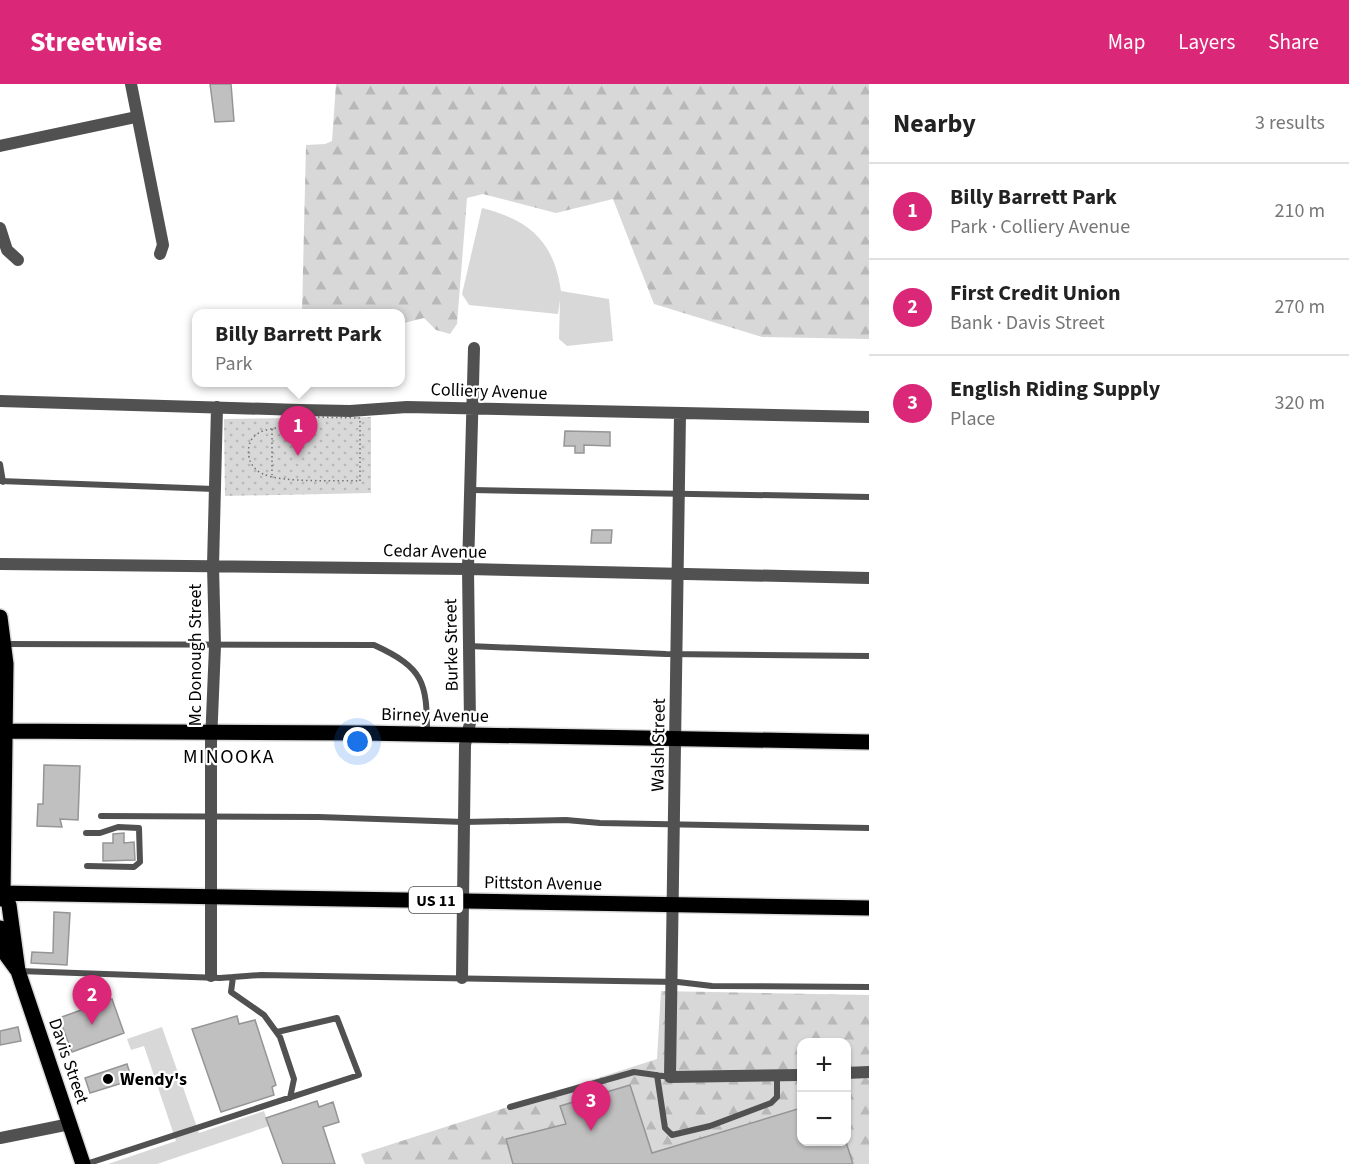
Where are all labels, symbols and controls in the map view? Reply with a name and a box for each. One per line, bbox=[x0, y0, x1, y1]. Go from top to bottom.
text: Streetwise bbox=[30, 22, 162, 62]
text: Map bbox=[1108, 27, 1145, 57]
text: Layers bbox=[1178, 27, 1235, 57]
text: Share bbox=[1268, 27, 1319, 57]
text: Nearby bbox=[893, 105, 976, 142]
text: 3 results bbox=[1255, 109, 1325, 137]
text: Billy Barrett Park bbox=[950, 181, 1117, 213]
text: 1 bbox=[907, 197, 918, 225]
text: 210 m bbox=[1275, 197, 1325, 225]
text: Park · Colliery Avenue bbox=[950, 213, 1130, 241]
text: First Credit Union bbox=[950, 277, 1121, 309]
text: 2 bbox=[907, 293, 918, 321]
text: 270 m bbox=[1275, 293, 1325, 321]
popup bbox=[192, 309, 405, 387]
text: Bank · Davis Street bbox=[950, 309, 1105, 337]
text: Billy Barrett Park bbox=[215, 318, 382, 350]
text: Park bbox=[215, 350, 252, 378]
text: English Riding Supply bbox=[950, 373, 1160, 405]
street label: Colliery Avenue bbox=[430, 377, 548, 406]
text: 3 bbox=[907, 389, 918, 417]
text: 320 m bbox=[1275, 389, 1325, 417]
text: Place bbox=[950, 405, 995, 433]
pin: 1 bbox=[278, 406, 318, 456]
street label: Cedar Avenue bbox=[383, 538, 487, 565]
street label: Mc Donough Street bbox=[183, 584, 208, 726]
street label: Burke Street bbox=[438, 598, 465, 692]
street label: Walsh Street bbox=[645, 698, 672, 792]
street label: Birney Avenue bbox=[381, 702, 489, 729]
your location bbox=[343, 727, 372, 756]
district label: MINOOKA bbox=[183, 743, 275, 771]
street label: Pittston Avenue bbox=[484, 870, 602, 897]
road number: US 11 bbox=[409, 887, 463, 913]
pin: 2 bbox=[72, 976, 112, 1025]
street label: Davis Street bbox=[42, 1015, 95, 1107]
map controls bbox=[797, 1038, 851, 1146]
button: + bbox=[797, 1038, 851, 1092]
place label: Wendy's bbox=[120, 1067, 187, 1092]
marker: Wendy's bbox=[101, 1072, 115, 1086]
pin: 3 bbox=[572, 1082, 610, 1131]
button: − bbox=[797, 1092, 851, 1146]

